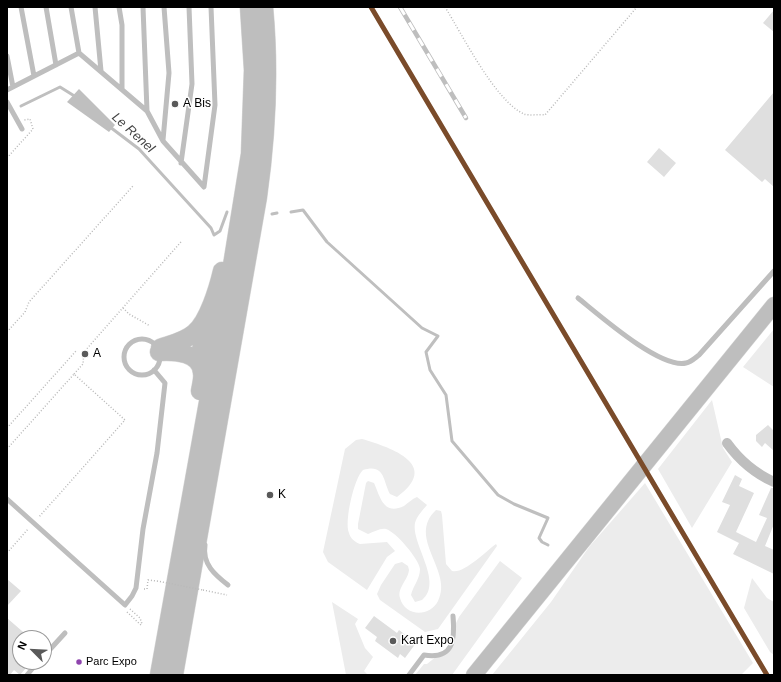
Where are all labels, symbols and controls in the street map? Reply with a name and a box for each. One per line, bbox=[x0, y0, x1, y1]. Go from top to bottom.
place label: A Bis bbox=[183, 97, 211, 111]
marker: A Bis bbox=[170, 99, 180, 109]
water label: Le Renel bbox=[108, 110, 158, 156]
place label: A bbox=[93, 347, 101, 361]
marker: A bbox=[80, 349, 90, 359]
place label: K bbox=[278, 488, 286, 502]
marker: K bbox=[265, 490, 275, 500]
north arrow bbox=[12, 630, 52, 670]
place label: Kart Expo bbox=[401, 634, 454, 648]
marker: Kart Expo bbox=[388, 636, 398, 646]
text: N bbox=[15, 639, 29, 652]
place label: Parc Expo bbox=[86, 655, 137, 669]
marker: Parc Expo bbox=[74, 657, 84, 667]

